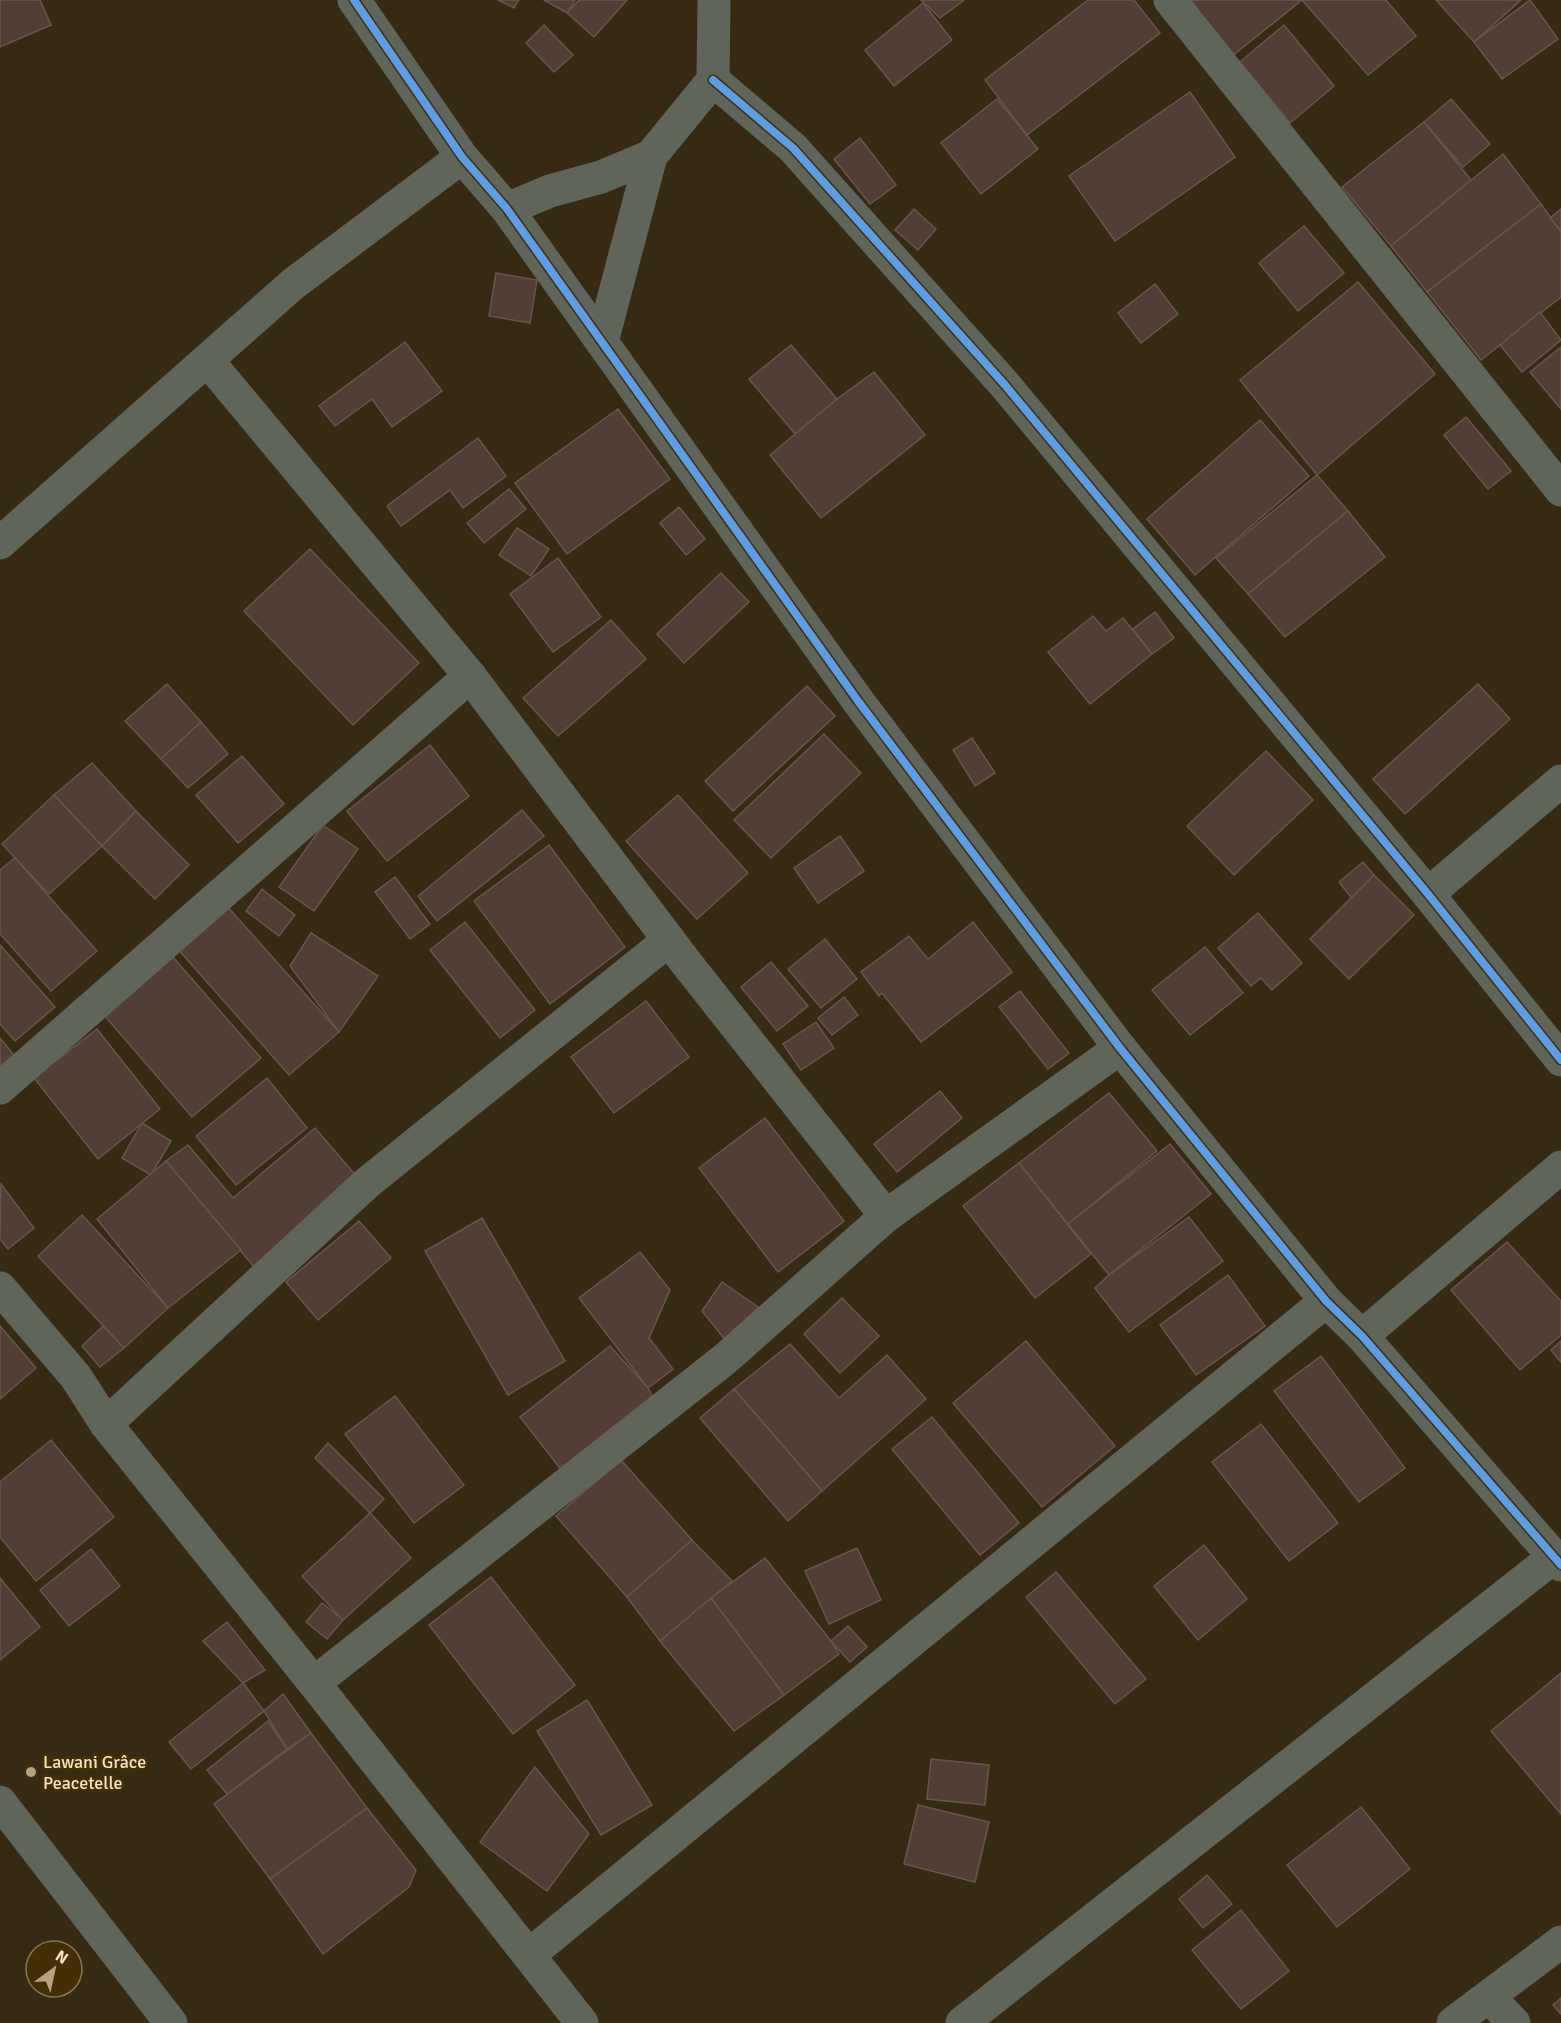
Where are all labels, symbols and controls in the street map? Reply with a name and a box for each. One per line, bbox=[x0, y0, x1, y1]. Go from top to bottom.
place label: Lawani Grâce Peacetelle bbox=[43, 1751, 146, 1794]
marker: Lawani Grâce Peacetelle bbox=[24, 1765, 38, 1779]
north arrow bbox=[24, 1939, 84, 1999]
text: N bbox=[52, 1946, 72, 1969]

